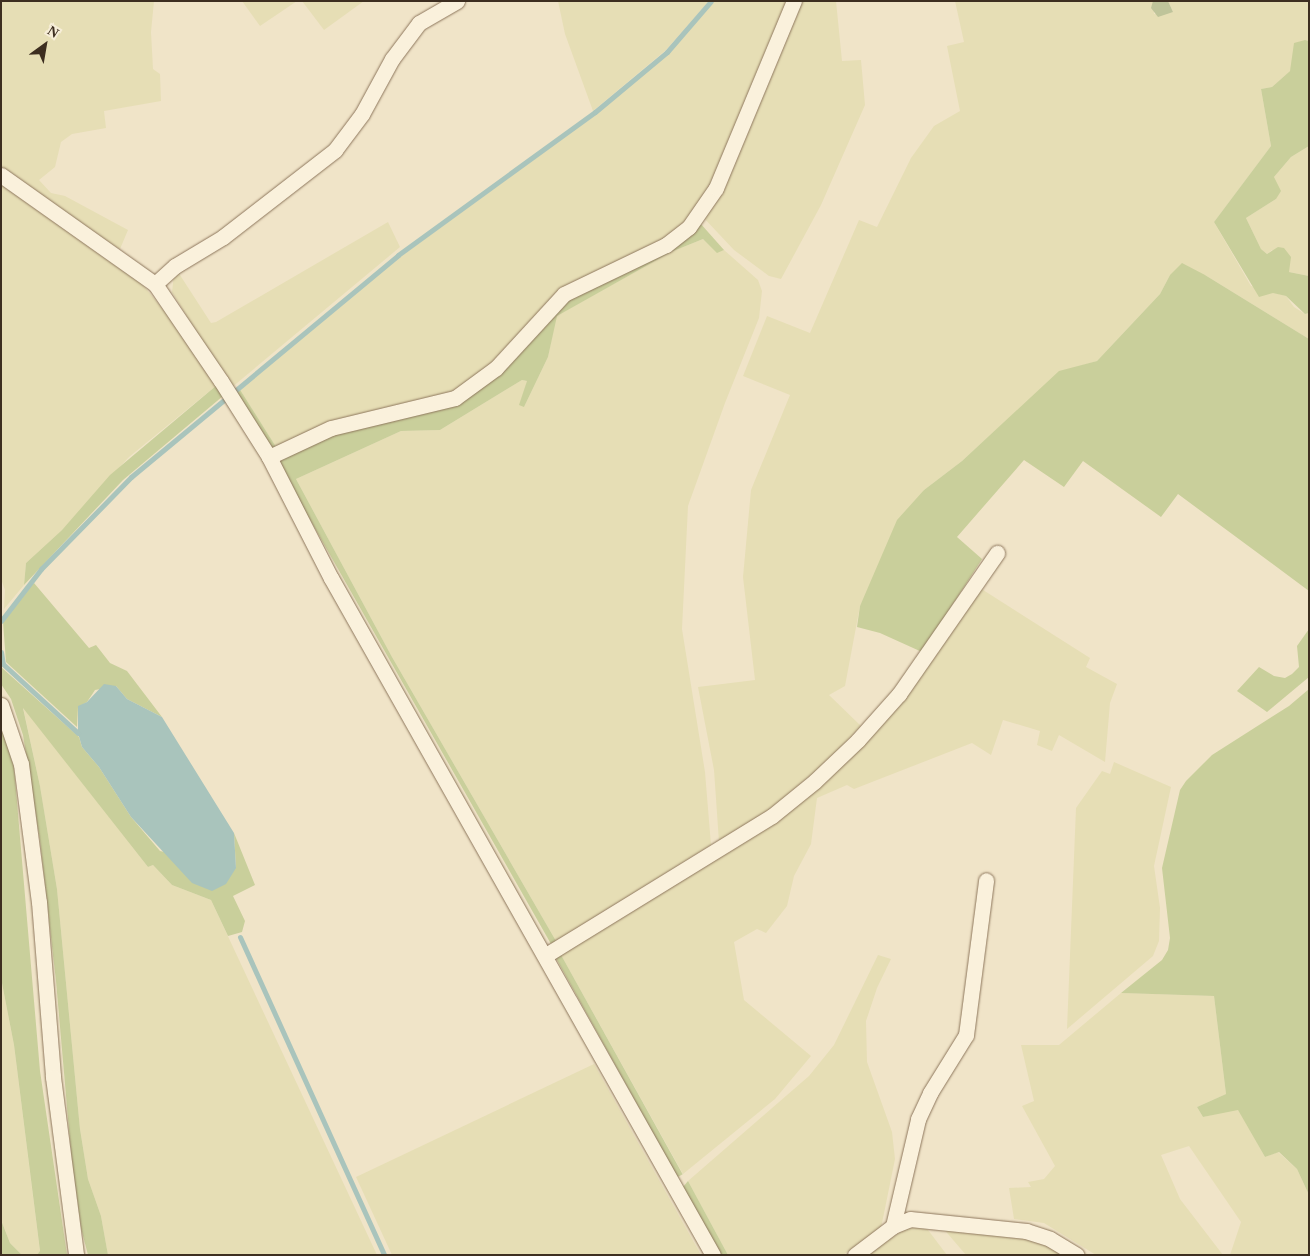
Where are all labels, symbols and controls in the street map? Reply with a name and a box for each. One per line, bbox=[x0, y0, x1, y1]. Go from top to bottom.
north arrow bbox=[20, 20, 70, 70]
text: N bbox=[45, 23, 61, 41]

